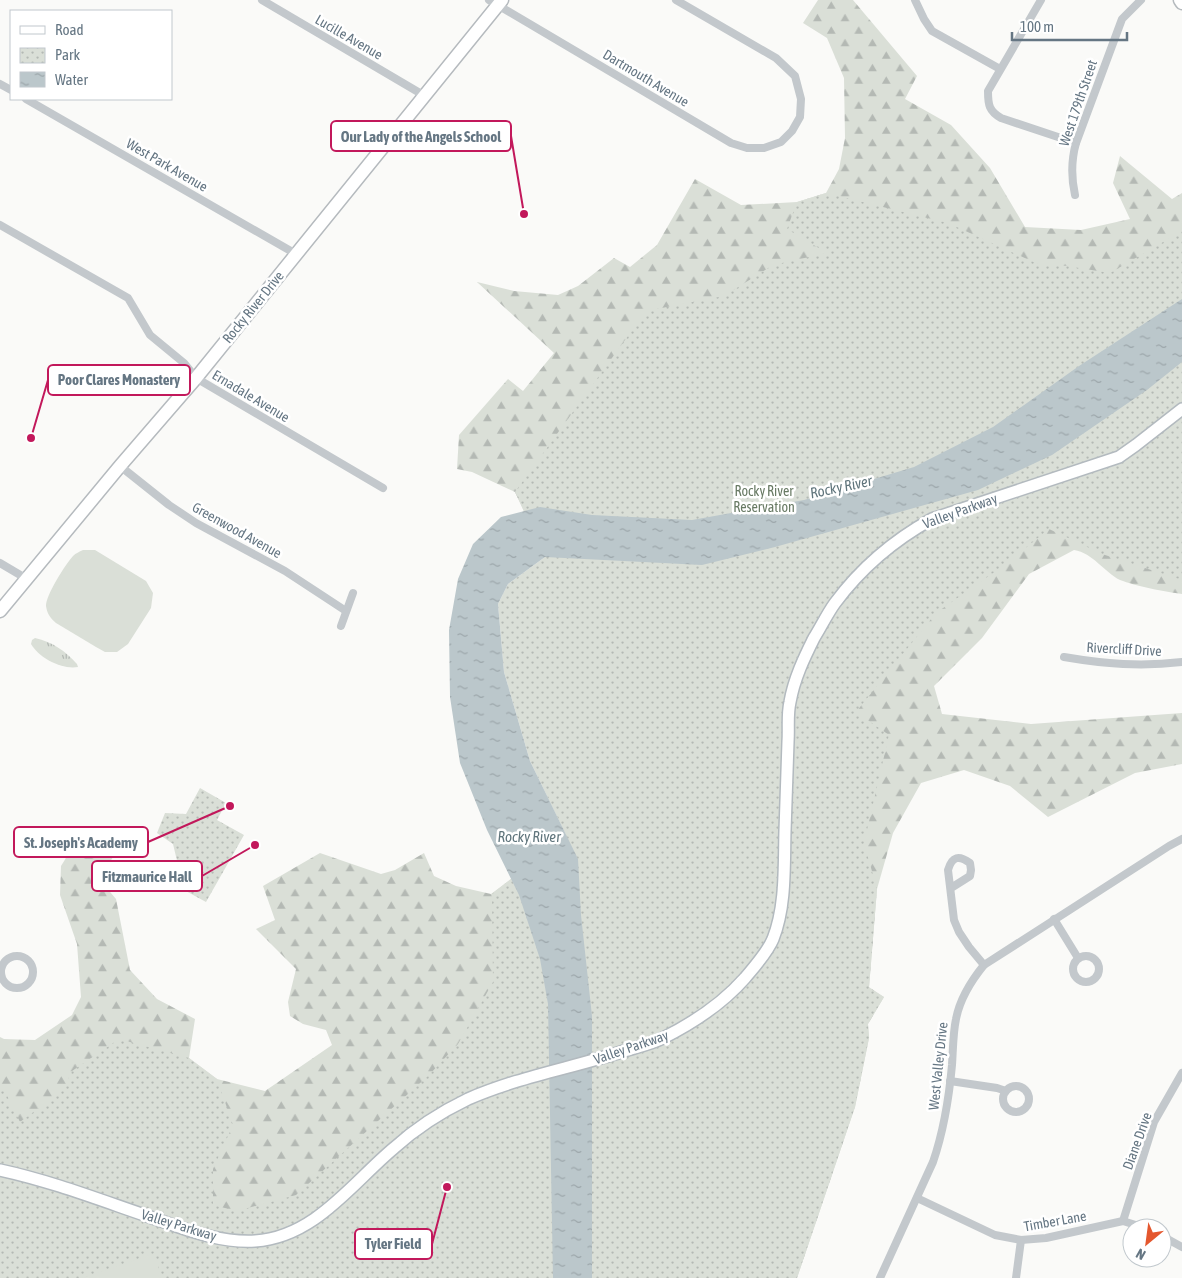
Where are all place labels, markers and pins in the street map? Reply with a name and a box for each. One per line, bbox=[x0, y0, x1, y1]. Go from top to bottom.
callout: Our Lady of the Angels School bbox=[331, 121, 511, 151]
callout: Poor Clares Monastery bbox=[48, 365, 190, 395]
callout: St. Joseph's Academy bbox=[14, 827, 148, 857]
callout: Fitzmaurice Hall bbox=[92, 861, 202, 891]
callout: Tyler Field bbox=[355, 1229, 432, 1259]

